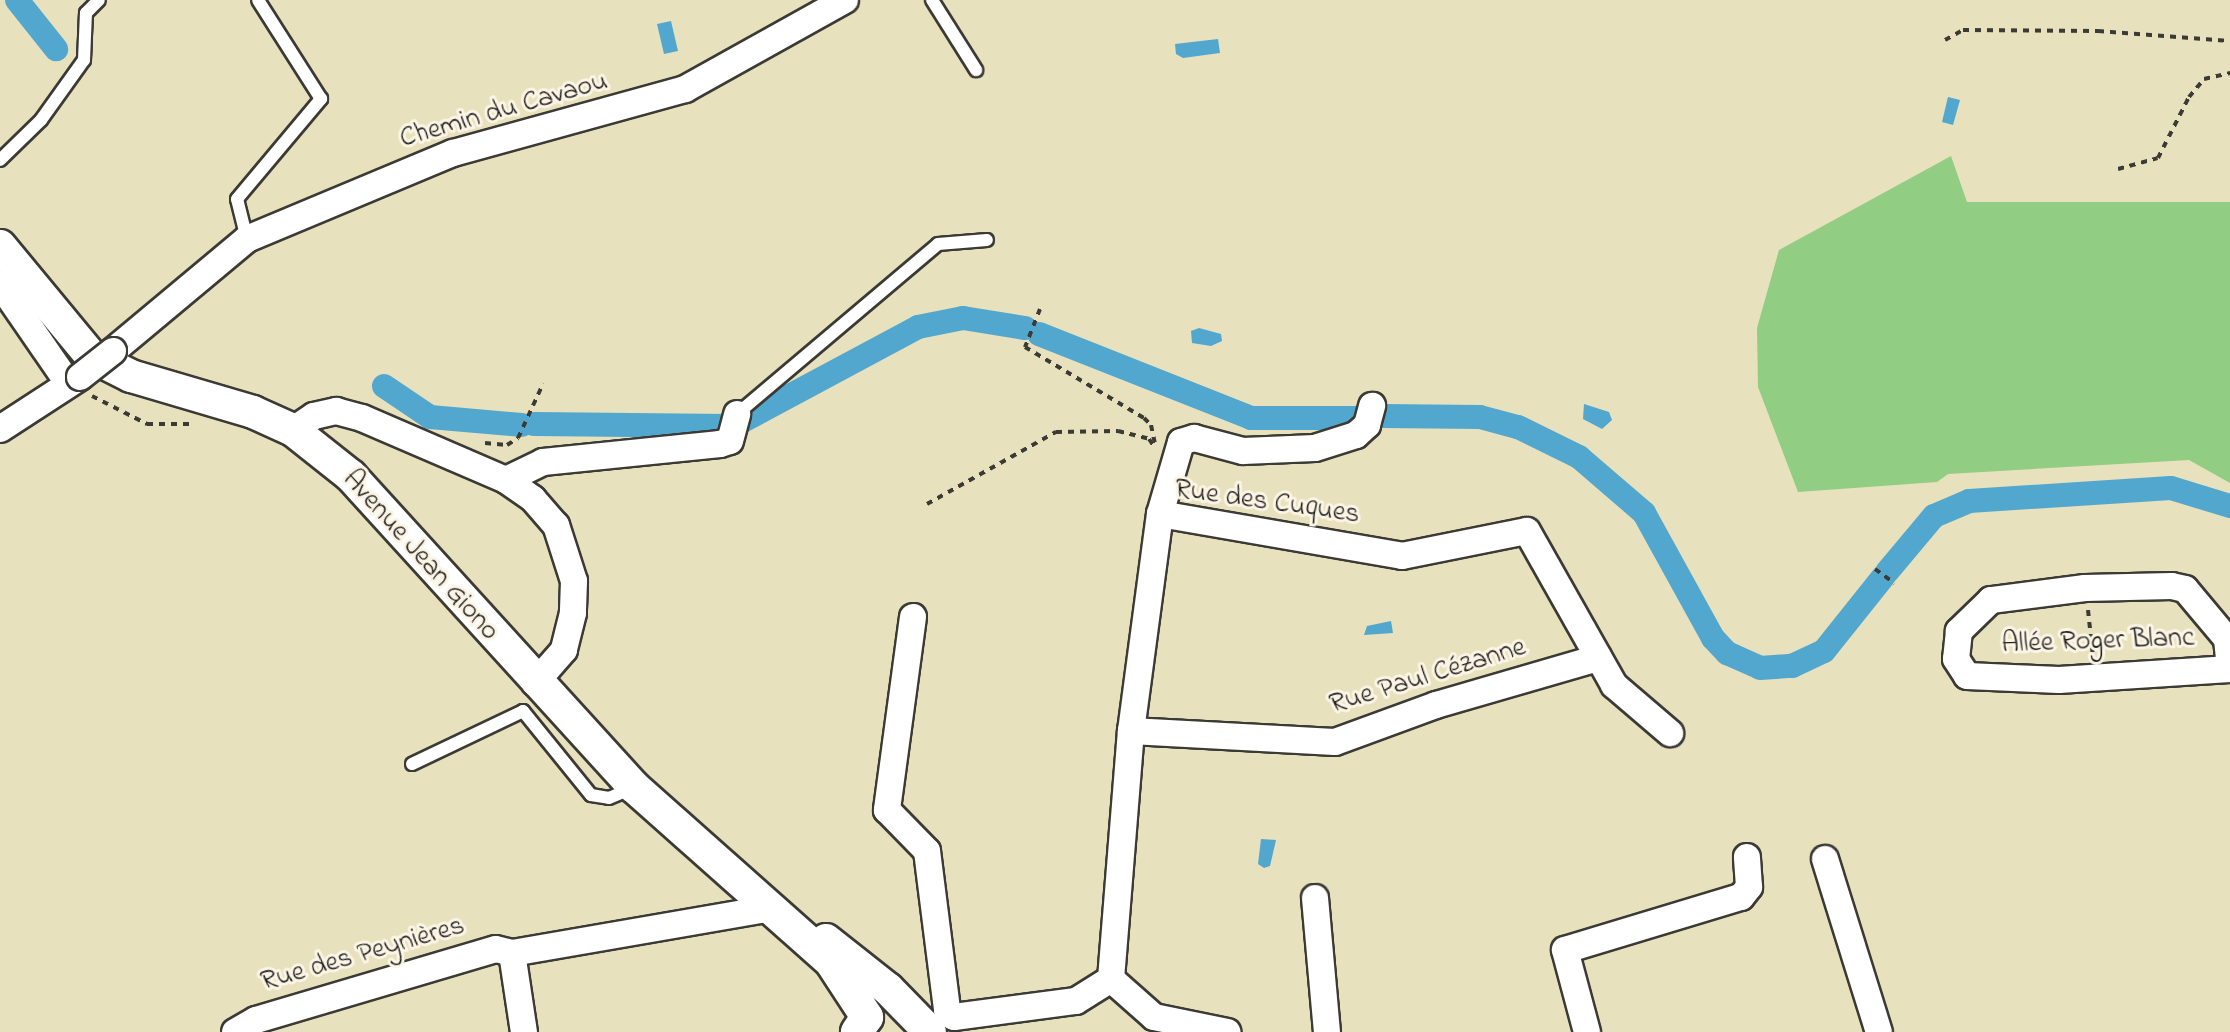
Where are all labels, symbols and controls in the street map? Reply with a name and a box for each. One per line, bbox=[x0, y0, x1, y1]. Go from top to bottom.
street label: Chemin du Cavaou bbox=[396, 65, 612, 157]
street label: Avenue Jean Giono bbox=[334, 464, 506, 648]
street label: Rue des Cuques bbox=[1172, 473, 1362, 533]
street label: Allée Roger Blanc bbox=[2001, 622, 2195, 662]
street label: Rue Paul Cézanne bbox=[1326, 631, 1530, 723]
street label: Rue des Peynières bbox=[257, 910, 469, 1000]

